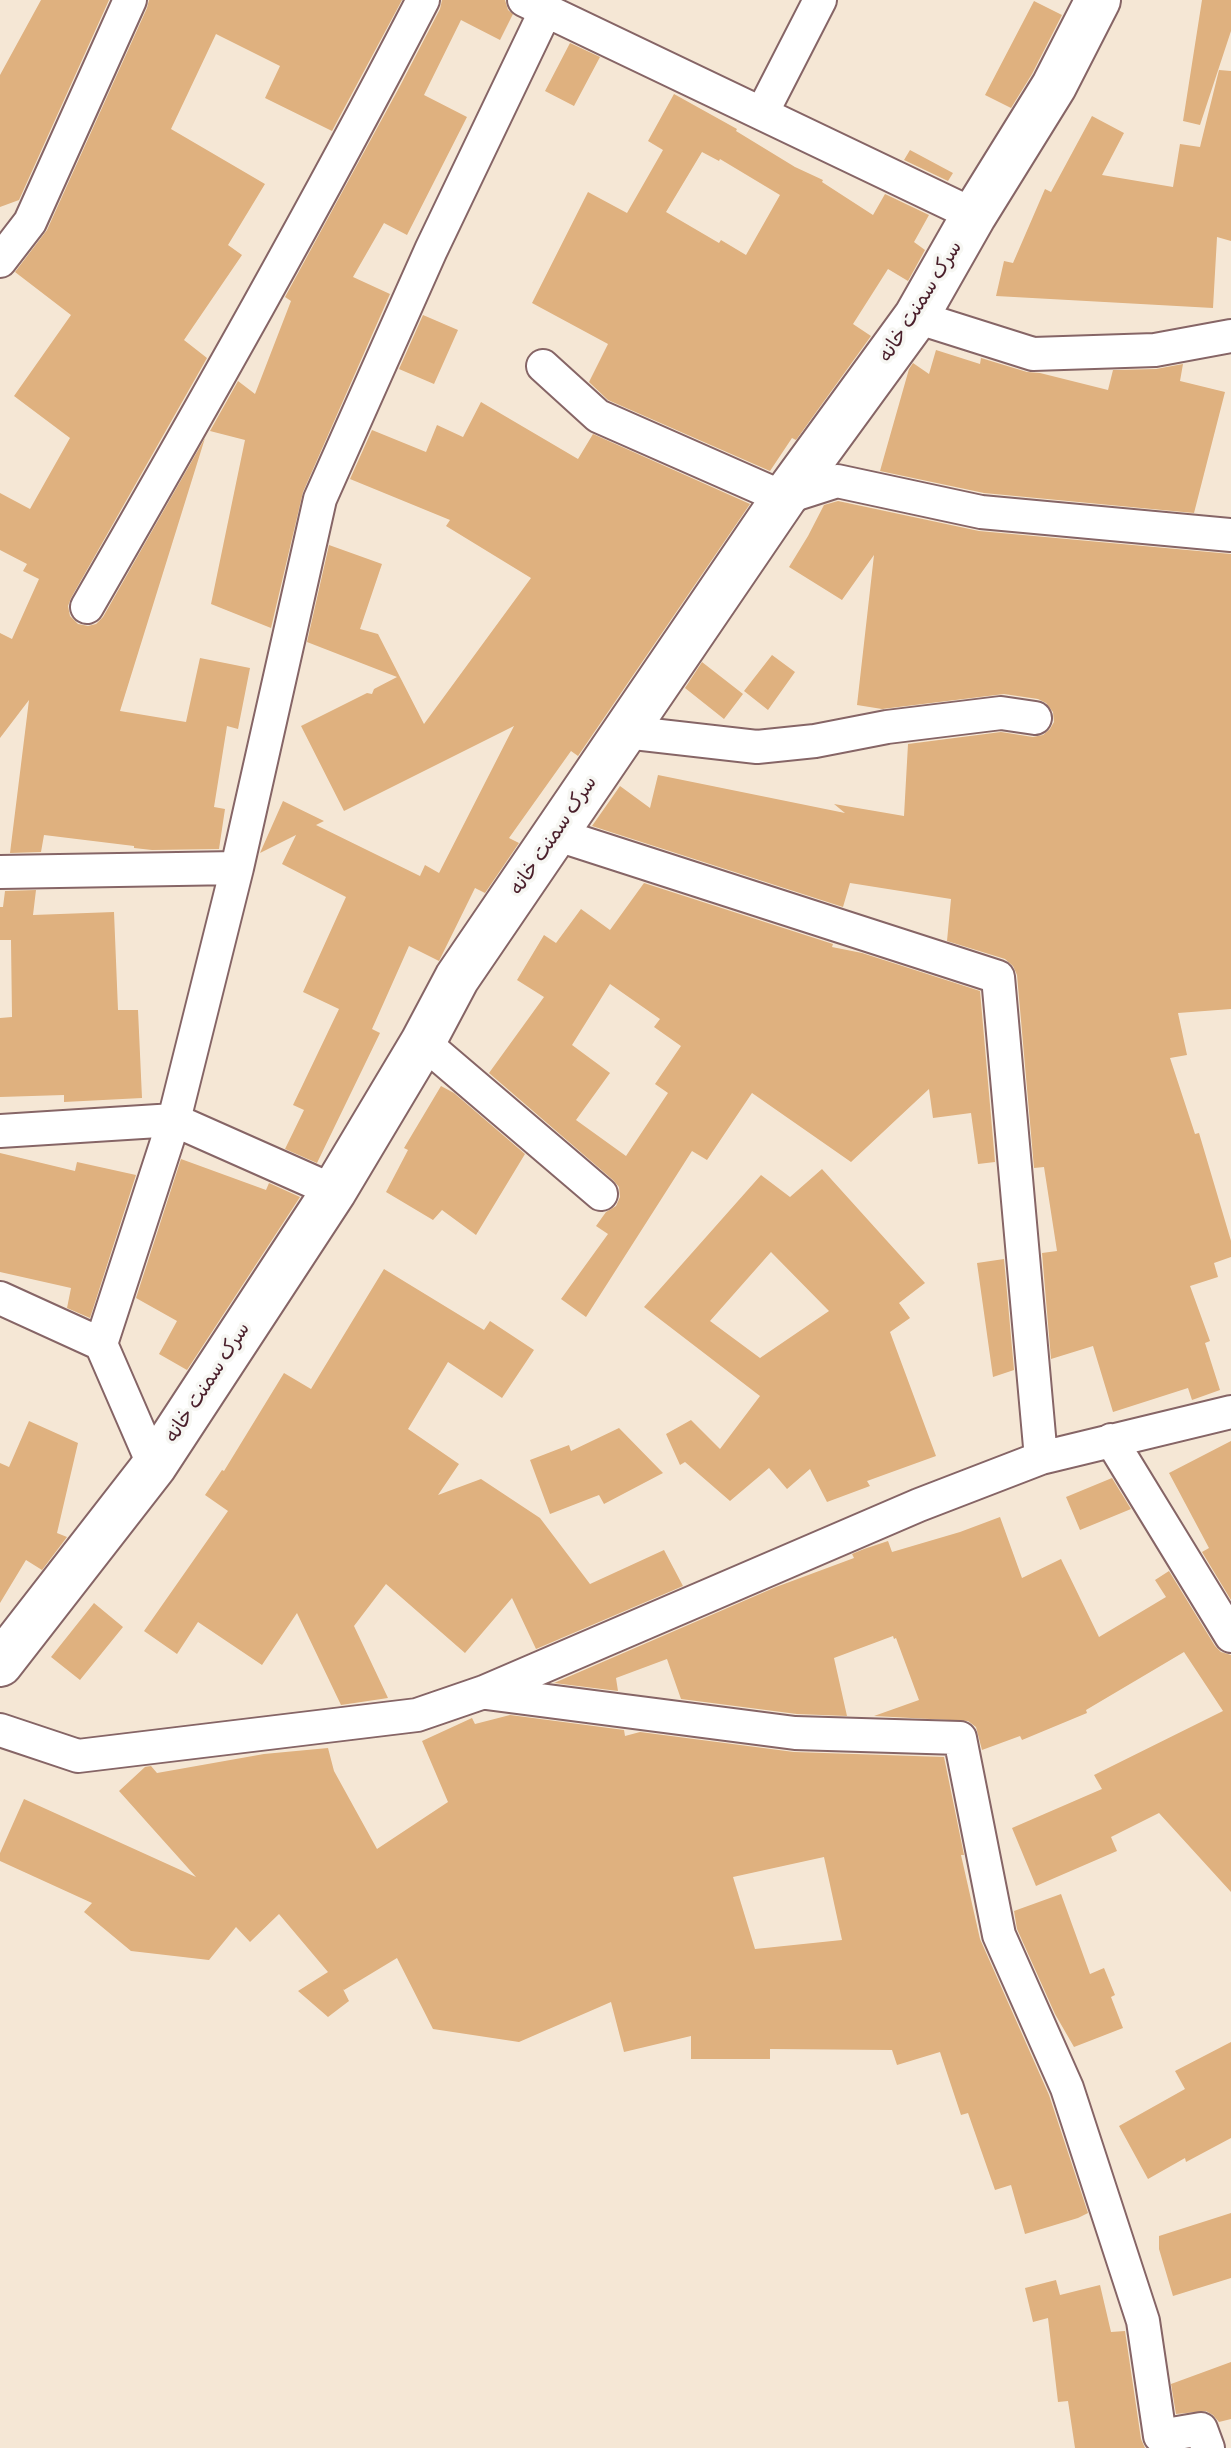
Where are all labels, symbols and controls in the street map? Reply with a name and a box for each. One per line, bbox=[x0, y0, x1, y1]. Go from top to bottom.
street label: سرک سمنت خانه bbox=[874, 237, 968, 367]
street label: سرک سمنت خانه bbox=[505, 772, 603, 900]
street label: سرک سمنت خانه bbox=[160, 1318, 256, 1448]

